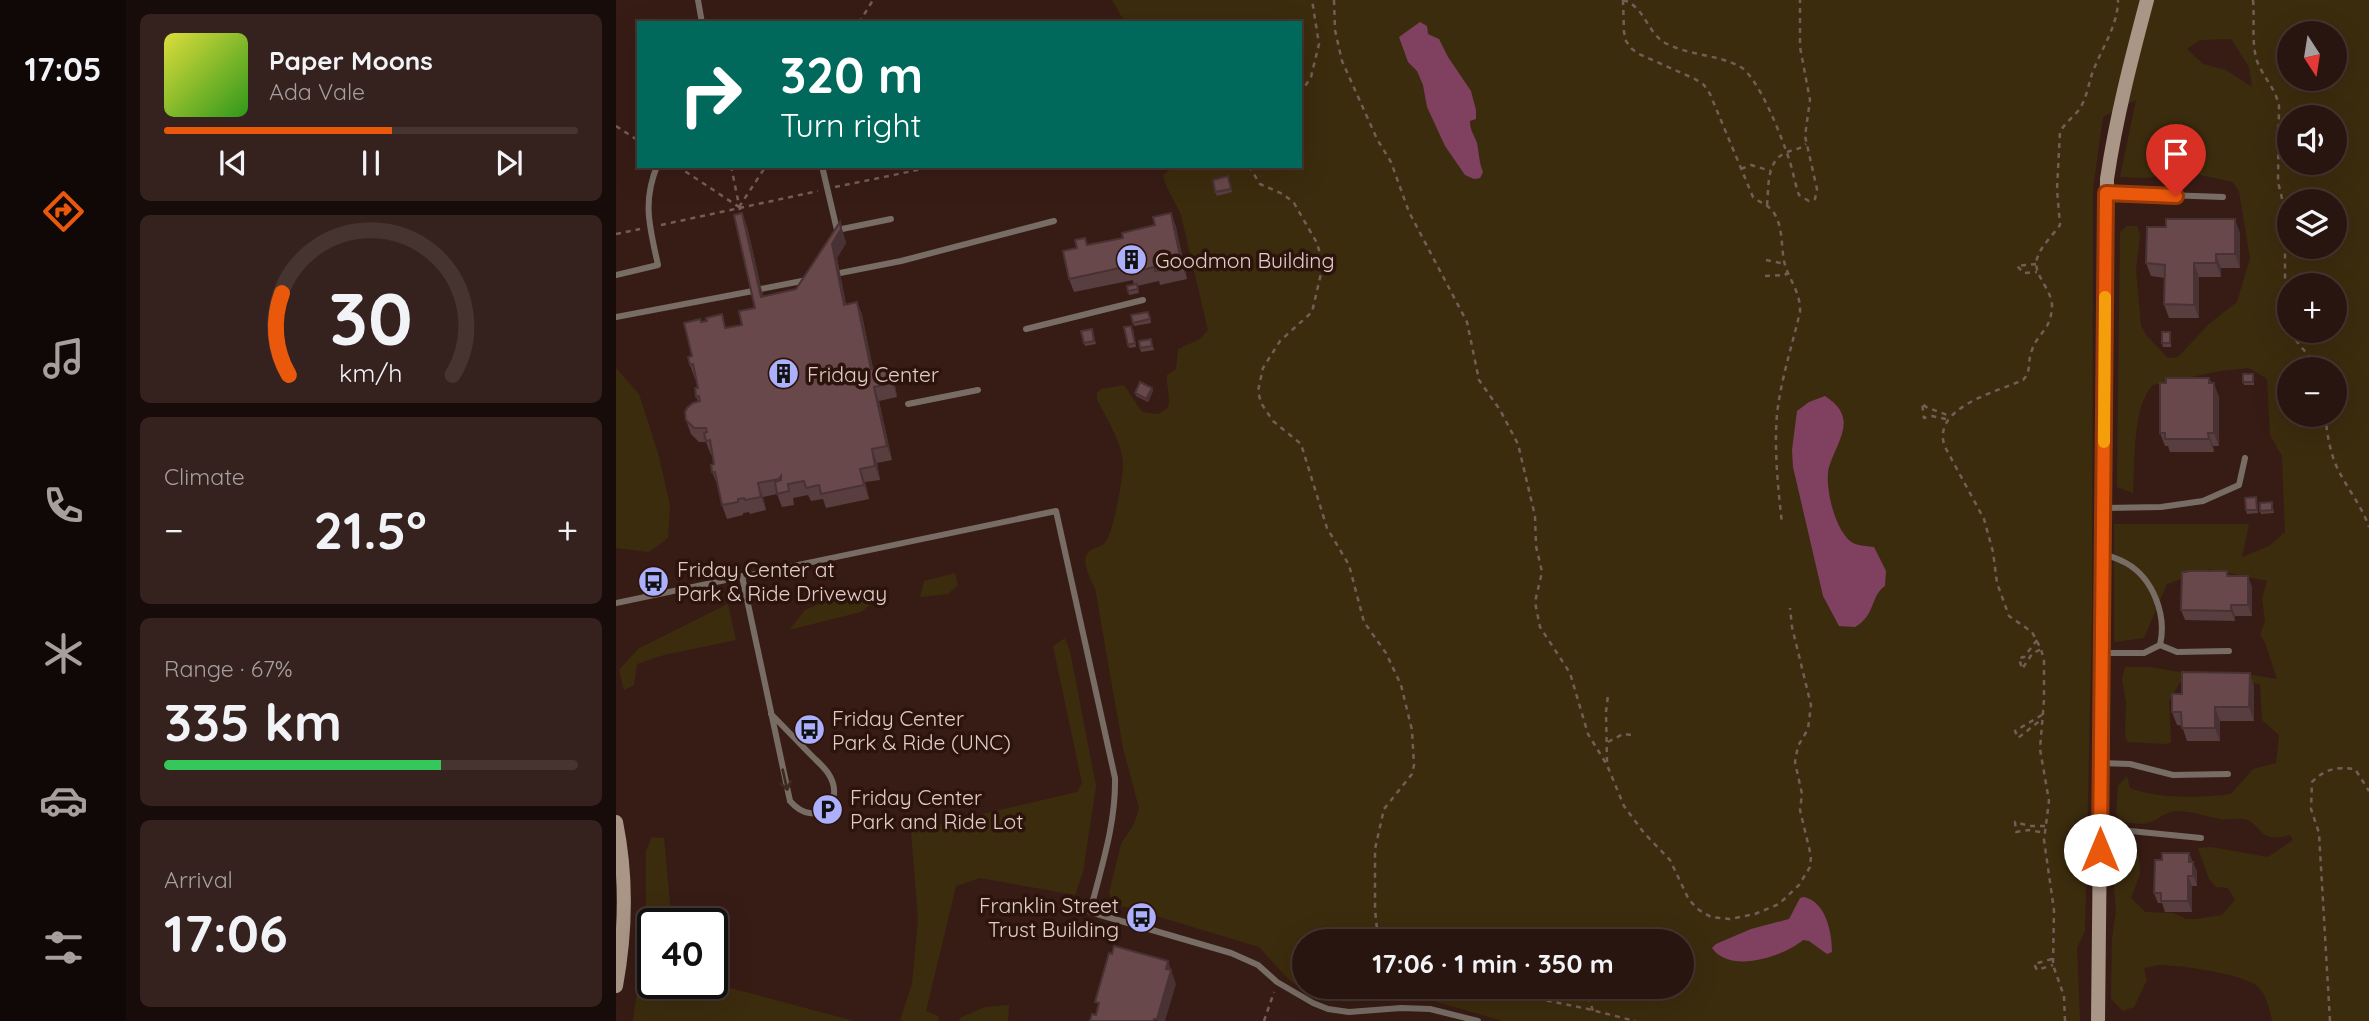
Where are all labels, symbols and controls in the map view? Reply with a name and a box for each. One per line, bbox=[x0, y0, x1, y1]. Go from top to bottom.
north arrow bbox=[2277, 21, 2347, 91]
map controls bbox=[2277, 21, 2347, 427]
text: Paper Moons bbox=[269, 44, 433, 77]
text: 320 m bbox=[780, 44, 923, 105]
text: 17:05 bbox=[25, 49, 101, 89]
icon: right bbox=[665, 49, 756, 140]
text: Ada Vale bbox=[269, 77, 365, 106]
text: Turn right bbox=[780, 105, 921, 145]
button: sound bbox=[2277, 105, 2347, 175]
pin bbox=[2146, 124, 2206, 196]
icon: arrive bbox=[2157, 135, 2195, 173]
icon: previous bbox=[214, 144, 252, 182]
icon: pause bbox=[352, 144, 390, 182]
icon: next bbox=[490, 144, 528, 182]
icon: directions bbox=[39, 187, 88, 236]
button: layers bbox=[2277, 189, 2347, 259]
building icon: Goodmon Building bbox=[1115, 243, 1149, 277]
place label: Goodmon Building bbox=[1155, 247, 1335, 273]
text: 30 bbox=[329, 273, 413, 364]
button: + bbox=[2277, 273, 2347, 343]
icon: music bbox=[39, 334, 88, 383]
text: km/h bbox=[339, 357, 403, 388]
building icon: Friday Center bbox=[767, 357, 801, 391]
button: − bbox=[2277, 357, 2347, 427]
place label: Friday Center bbox=[807, 361, 939, 387]
text: Climate bbox=[164, 462, 245, 491]
icon: phone bbox=[39, 481, 88, 530]
text: 21.5° bbox=[314, 497, 427, 562]
text: − bbox=[164, 506, 184, 554]
text: + bbox=[557, 506, 578, 554]
place label: Friday Center at Park & Ride Driveway bbox=[677, 556, 887, 606]
bus stop icon: Friday Center at Park & Ride Driveway bbox=[637, 564, 671, 598]
icon: climate bbox=[39, 629, 88, 678]
text: Range · 67% bbox=[164, 654, 293, 683]
text: 335 km bbox=[164, 689, 342, 754]
place label: Friday Center Park & Ride (UNC) bbox=[832, 705, 1011, 755]
bus stop icon: Friday Center Park & Ride (UNC) bbox=[792, 713, 826, 747]
one-way arrow bbox=[779, 768, 793, 791]
icon: car bbox=[39, 776, 88, 825]
place label: Friday Center Park and Ride Lot bbox=[850, 784, 1023, 834]
parking icon: Friday Center Park and Ride Lot bbox=[810, 792, 844, 826]
position arrow bbox=[2063, 813, 2137, 887]
text: Arrival bbox=[164, 865, 233, 894]
place label: Franklin Street Trust Building bbox=[979, 892, 1119, 942]
text: 17:06 bbox=[164, 900, 288, 965]
bus stop icon: Franklin Street Trust Building bbox=[1125, 900, 1159, 934]
speed limit sign: 40 bbox=[637, 908, 728, 999]
icon: filters bbox=[39, 923, 88, 972]
text: 17:06 · 1 min · 350 m bbox=[1372, 947, 1614, 980]

